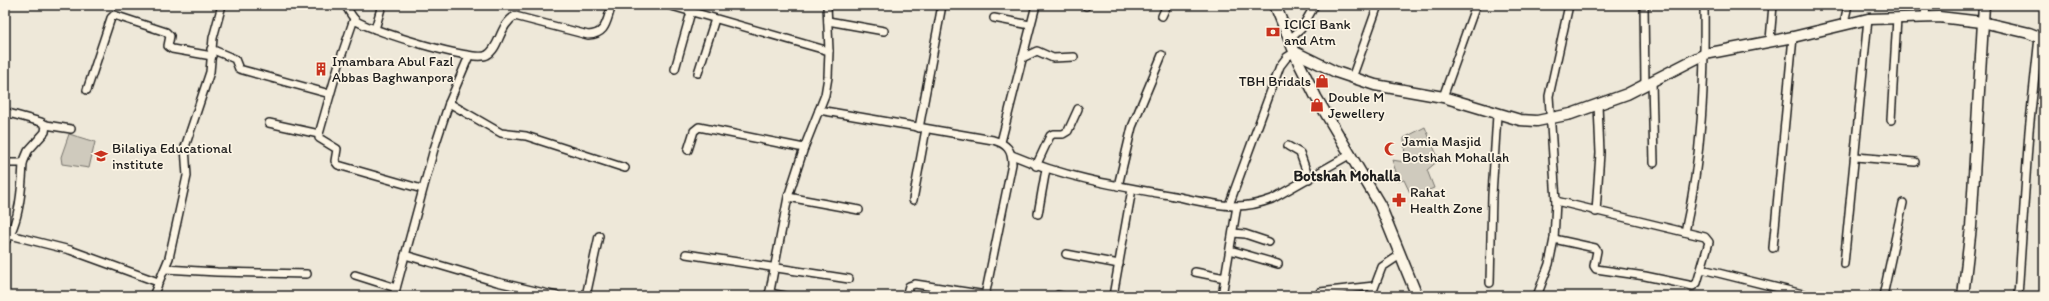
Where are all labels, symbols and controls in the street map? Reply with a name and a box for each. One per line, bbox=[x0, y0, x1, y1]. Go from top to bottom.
place label: ICICI Bank and Atm bbox=[1284, 16, 1351, 49]
bank icon: ICICI Bank and Atm bbox=[1265, 24, 1281, 40]
place label: Imambara Abul Fazl Abbas Baghwanpora bbox=[332, 53, 454, 86]
building icon: Imambara Abul Fazl Abbas Baghwanpora bbox=[313, 61, 329, 77]
place label: TBH Bridals bbox=[1239, 73, 1311, 90]
shop icon: TBH Bridals bbox=[1314, 73, 1330, 89]
place label: Double M Jewellery bbox=[1328, 89, 1385, 122]
shop icon: Double M Jewellery bbox=[1309, 97, 1325, 113]
place label: Jamia Masjid Botshah Mohallah bbox=[1402, 133, 1509, 166]
place label: Bilaliya Educational institute bbox=[112, 140, 232, 173]
mosque icon: Jamia Masjid Botshah Mohallah bbox=[1383, 141, 1399, 157]
school or university icon: Bilaliya Educational institute bbox=[93, 148, 109, 164]
district label: Botshah Mohalla bbox=[1293, 167, 1401, 185]
place label: Rahat Health Zone bbox=[1410, 184, 1483, 217]
pharmacy icon: Rahat Health Zone bbox=[1391, 192, 1407, 208]

